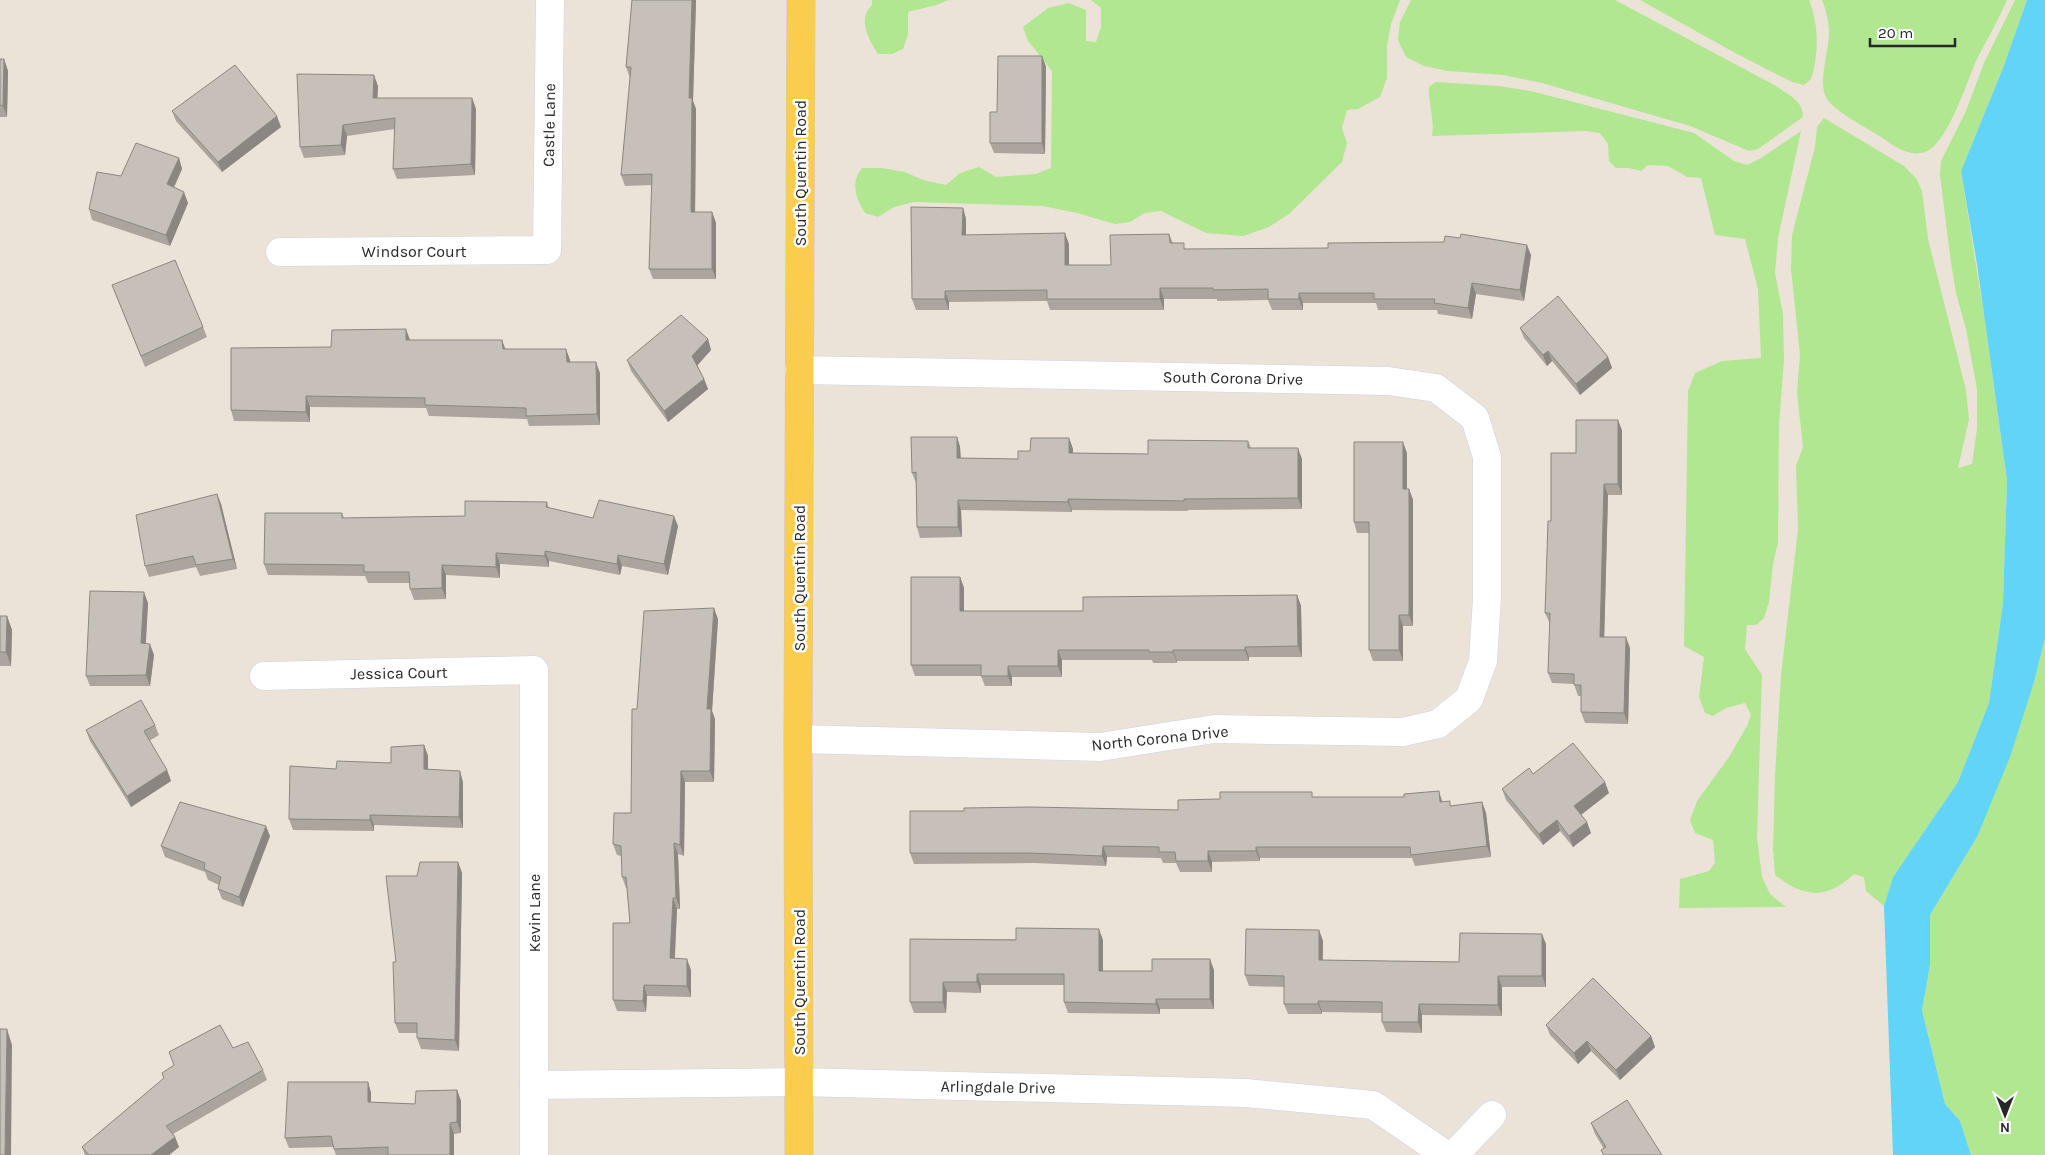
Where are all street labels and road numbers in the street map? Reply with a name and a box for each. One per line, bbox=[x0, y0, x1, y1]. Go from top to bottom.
street label: Castle Lane bbox=[539, 83, 559, 167]
street label: South Quentin Road bbox=[791, 100, 810, 246]
street label: Windsor Court bbox=[362, 242, 466, 261]
street label: South Corona Drive bbox=[1163, 367, 1303, 389]
street label: South Quentin Road bbox=[790, 505, 809, 651]
street label: Jessica Court bbox=[350, 663, 448, 683]
street label: North Corona Drive bbox=[1091, 721, 1229, 755]
street label: Kevin Lane bbox=[525, 874, 544, 952]
street label: South Quentin Road bbox=[790, 909, 809, 1055]
street label: Arlingdale Drive bbox=[940, 1076, 1056, 1098]

